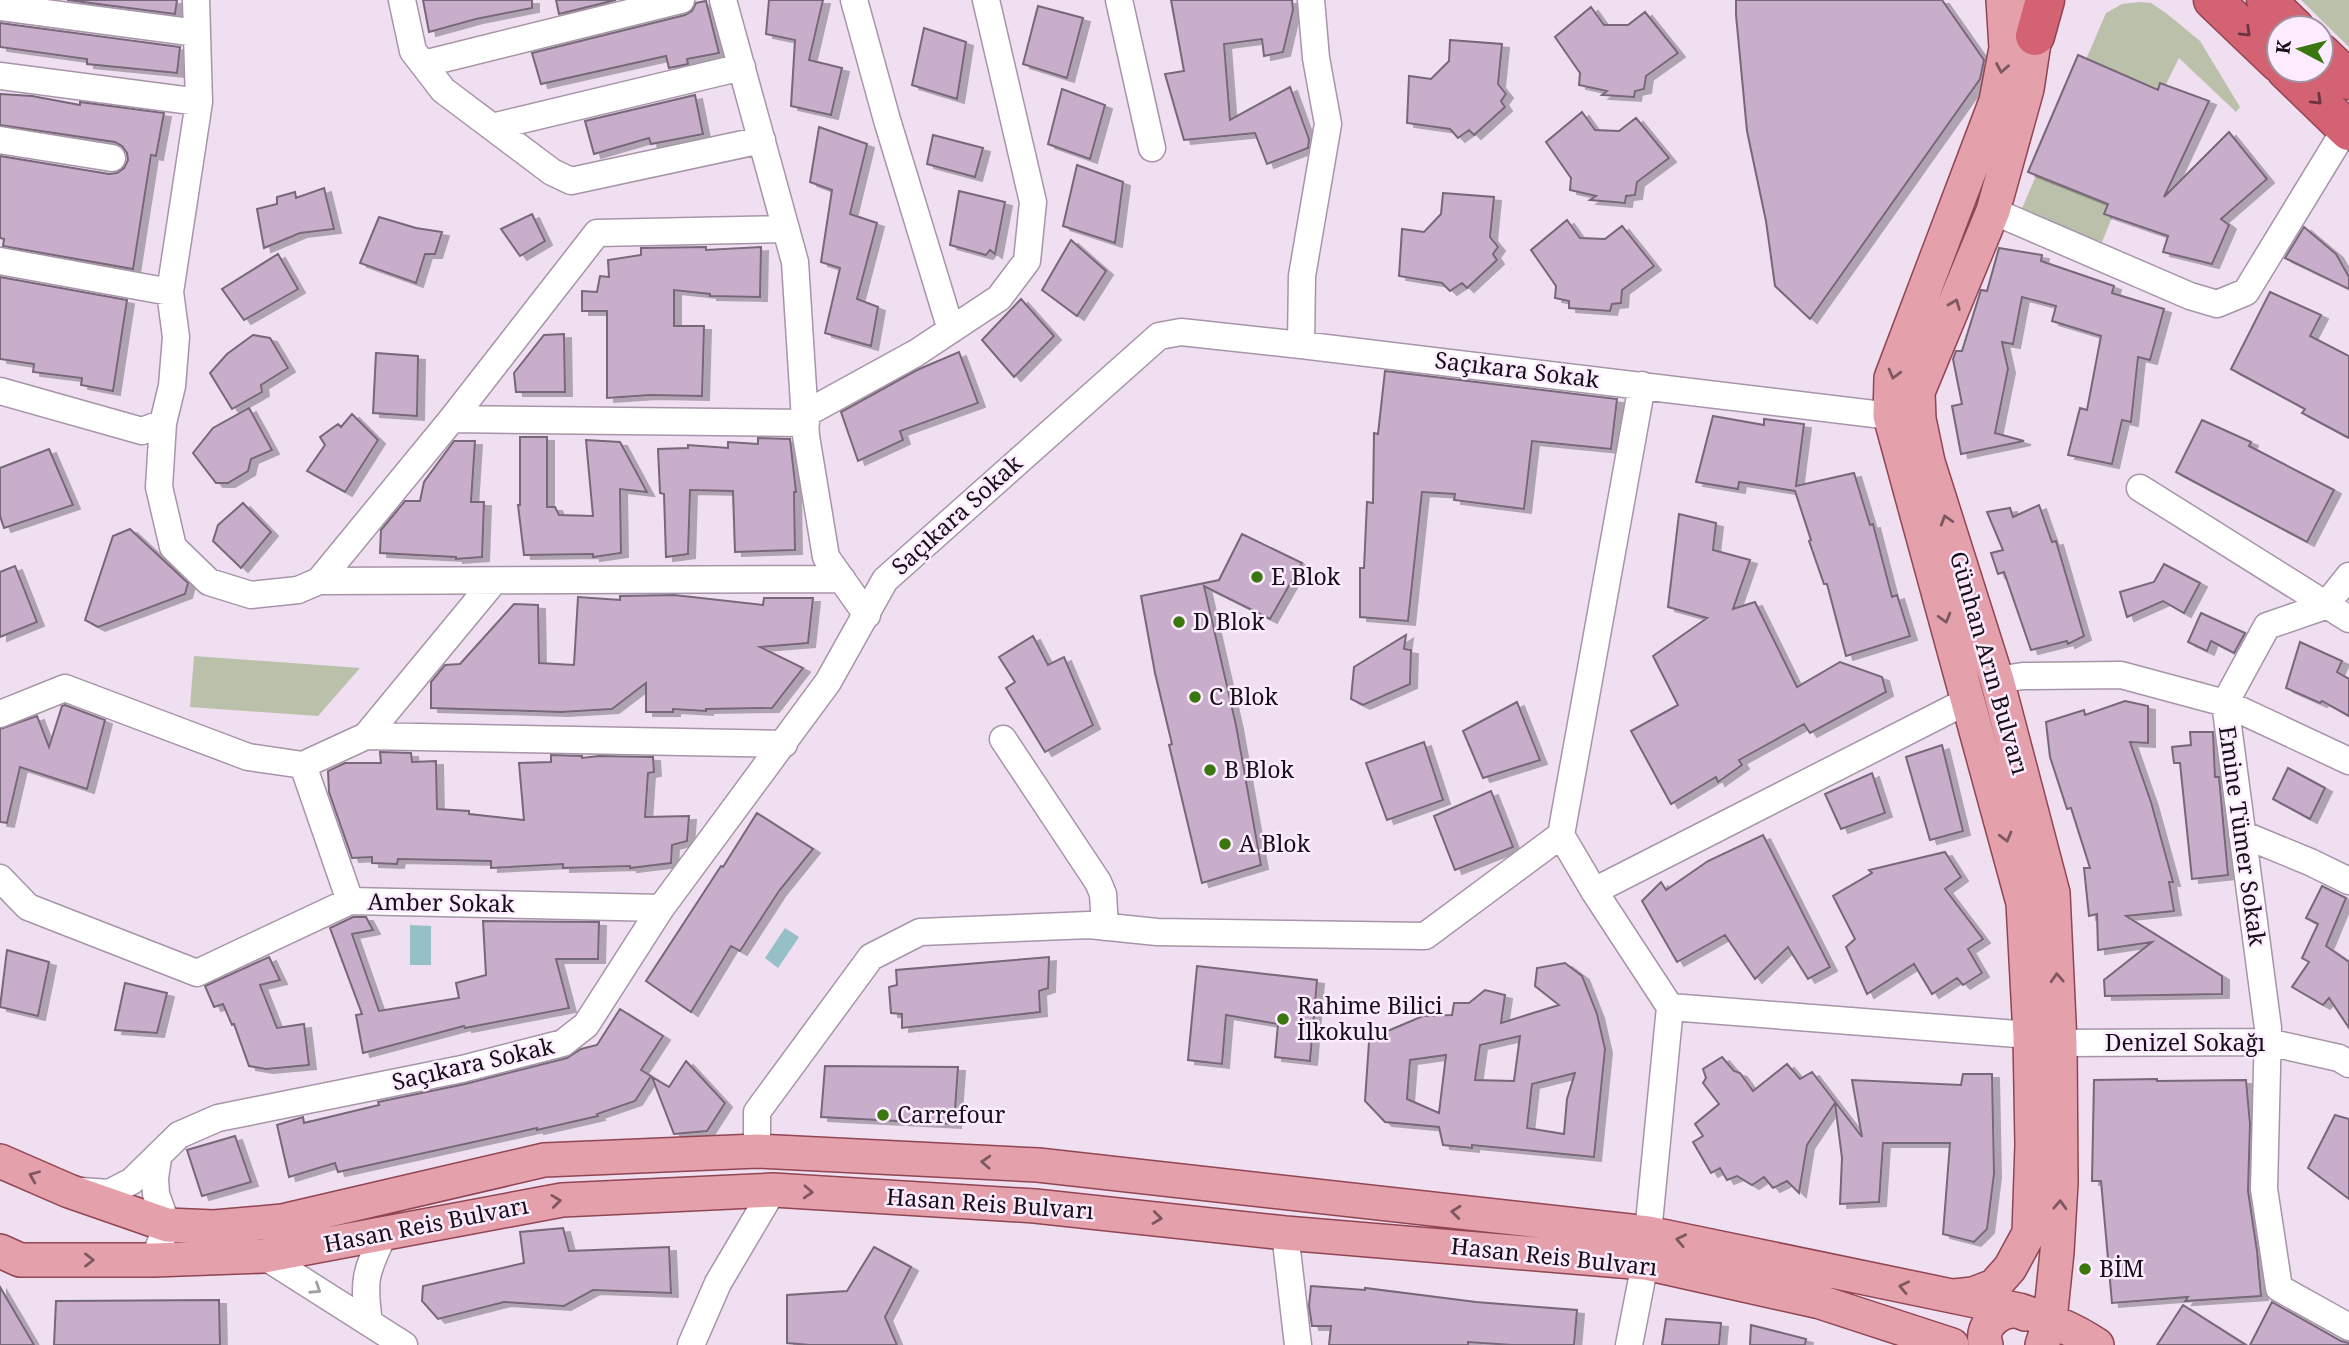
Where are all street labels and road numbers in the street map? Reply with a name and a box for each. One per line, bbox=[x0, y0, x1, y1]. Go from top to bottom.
street label: Saçıkara Sokak bbox=[1433, 343, 1602, 395]
street label: Saçıkara Sokak bbox=[884, 447, 1029, 582]
street label: Günhan Arın Bulvarı bbox=[1943, 547, 2037, 779]
street label: Emine Tümer Sokak bbox=[2212, 724, 2274, 948]
street label: Amber Sokak bbox=[367, 885, 515, 919]
street label: Denizel Sokağı bbox=[2105, 1026, 2266, 1058]
street label: Saçıkara Sokak bbox=[389, 1029, 558, 1097]
street label: Hasan Reis Bulvarı bbox=[885, 1180, 1095, 1226]
street label: Hasan Reis Bulvarı bbox=[321, 1188, 531, 1260]
street label: Hasan Reis Bulvarı bbox=[1449, 1229, 1660, 1283]

